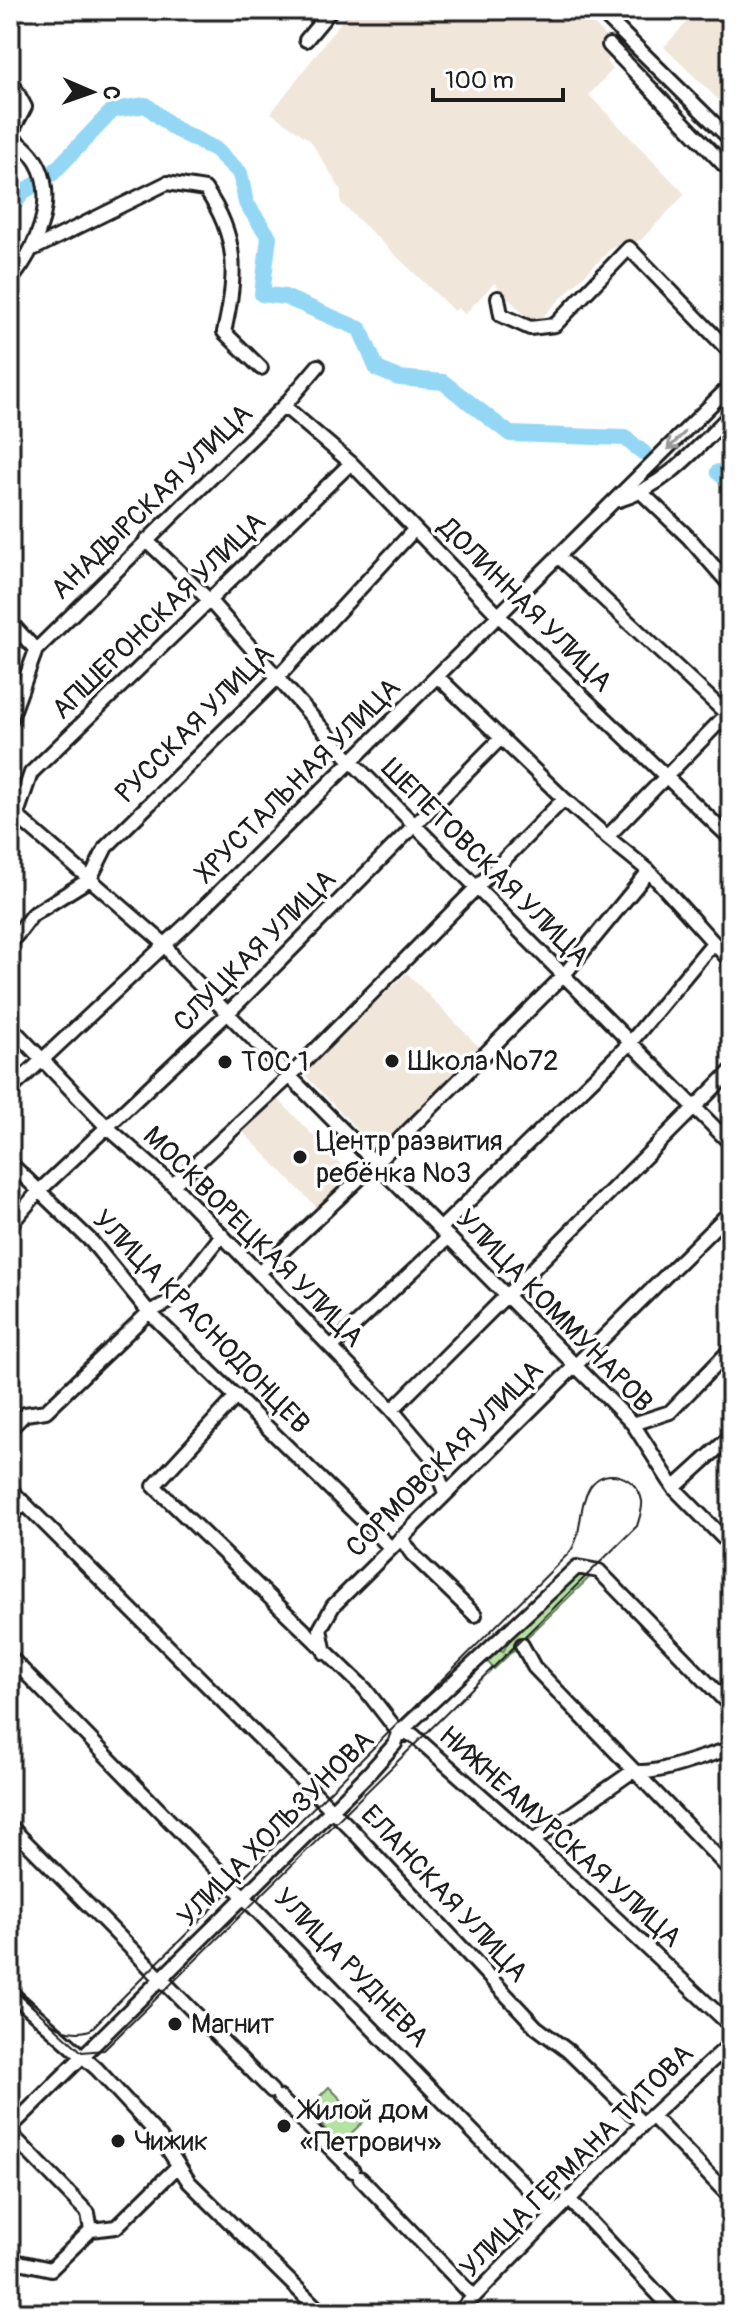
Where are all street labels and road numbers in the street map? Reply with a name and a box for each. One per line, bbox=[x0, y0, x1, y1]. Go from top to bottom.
street label: АНАДЫРСКАЯ УЛИЦА bbox=[44, 397, 260, 607]
street label: АПШЕРОНСКАЯ УЛИЦА bbox=[45, 505, 273, 727]
street label: ДОЛИННАЯ УЛИЦА bbox=[430, 510, 620, 700]
street label: РУССКАЯ УЛИЦА bbox=[108, 637, 282, 811]
street label: ХРУСТАЛЬНАЯ УЛИЦА bbox=[188, 671, 408, 891]
street label: ШЕПЕТОВСКАЯ УЛИЦА bbox=[374, 752, 596, 974]
street label: СЛУЦКАЯ УЛИЦА bbox=[166, 862, 344, 1040]
street label: МОСКВОРЕЦКАЯ УЛИЦА bbox=[135, 1119, 371, 1355]
street label: УЛИЦА КОММУНАРОВ bbox=[448, 1202, 660, 1420]
street label: УЛИЦА КРАСНОДОНЦЕВ bbox=[85, 1203, 317, 1441]
street label: СОРМОВСКАЯ УЛИЦА bbox=[339, 1353, 551, 1565]
street label: НИЖНЕАМУРСКАЯ УЛИЦА bbox=[431, 1719, 689, 1955]
street label: УЛИЦА ХОЛЬЗУНОВА bbox=[170, 1723, 382, 1935]
street label: ЕЛАНСКАЯ УЛИЦА bbox=[353, 1798, 535, 1990]
street label: УЛИЦА РУДНЕВА bbox=[266, 1881, 436, 2055]
street label: УЛИЦА ГЕРМАНА ТИТОВА bbox=[453, 2037, 701, 2285]

